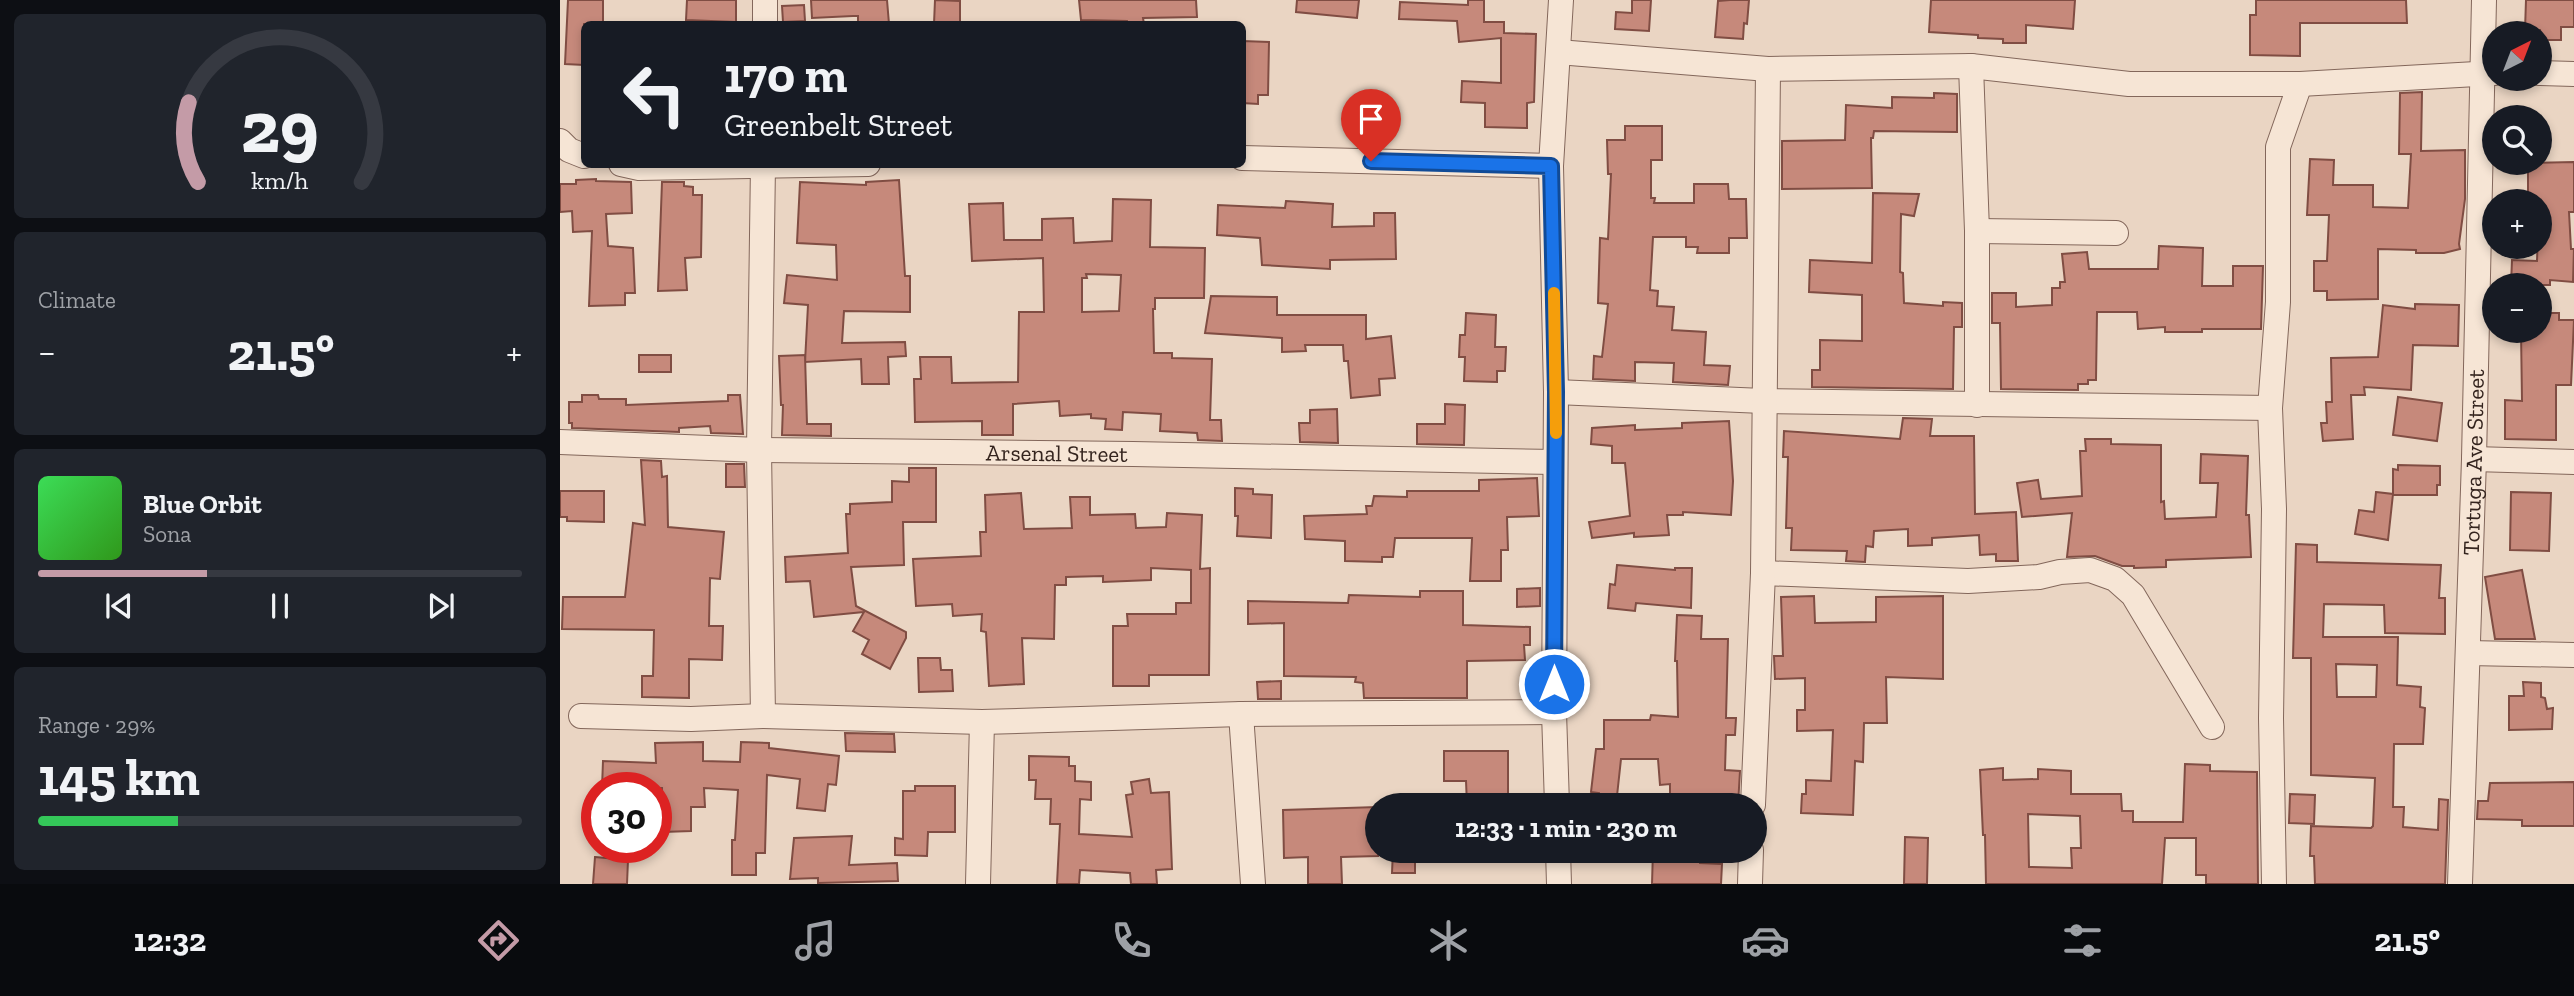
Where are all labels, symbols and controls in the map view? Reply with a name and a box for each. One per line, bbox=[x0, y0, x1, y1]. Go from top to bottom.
north arrow bbox=[2482, 21, 2552, 91]
map controls bbox=[2482, 21, 2552, 343]
text: 170 m bbox=[724, 46, 847, 105]
icon: left bbox=[609, 49, 700, 140]
text: 29 bbox=[241, 83, 319, 171]
pin bbox=[1341, 89, 1401, 161]
icon: arrive bbox=[1352, 100, 1390, 138]
button: search bbox=[2482, 105, 2552, 175]
text: Greenbelt Street bbox=[724, 106, 952, 144]
text: km/h bbox=[251, 165, 309, 195]
button: + bbox=[2482, 189, 2552, 259]
button: − bbox=[2482, 273, 2552, 343]
text: Climate bbox=[38, 286, 116, 314]
text: 21.5° bbox=[227, 321, 334, 383]
text: − bbox=[38, 329, 56, 375]
text: + bbox=[506, 329, 522, 375]
street label: Tortuga Ave Street bbox=[2457, 369, 2490, 556]
street label: Arsenal Street bbox=[986, 438, 1128, 468]
text: Blue Orbit bbox=[143, 488, 262, 520]
text: Sona bbox=[143, 520, 191, 548]
icon: previous bbox=[100, 587, 138, 625]
icon: pause bbox=[261, 587, 299, 625]
icon: next bbox=[422, 587, 460, 625]
position arrow bbox=[1517, 647, 1591, 721]
text: Range · 29% bbox=[38, 711, 155, 739]
text: 145 km bbox=[38, 746, 200, 808]
speed limit sign: 30 bbox=[581, 772, 672, 863]
text: 12:33 · 1 min · 230 m bbox=[1455, 812, 1677, 844]
icon: directions bbox=[474, 916, 523, 965]
icon: music bbox=[791, 916, 840, 965]
icon: phone bbox=[1107, 916, 1156, 965]
icon: climate bbox=[1424, 916, 1473, 965]
icon: car bbox=[1741, 916, 1790, 965]
icon: filters bbox=[2058, 916, 2107, 965]
text: 12:32 bbox=[134, 921, 206, 959]
text: 21.5° bbox=[2374, 921, 2440, 959]

